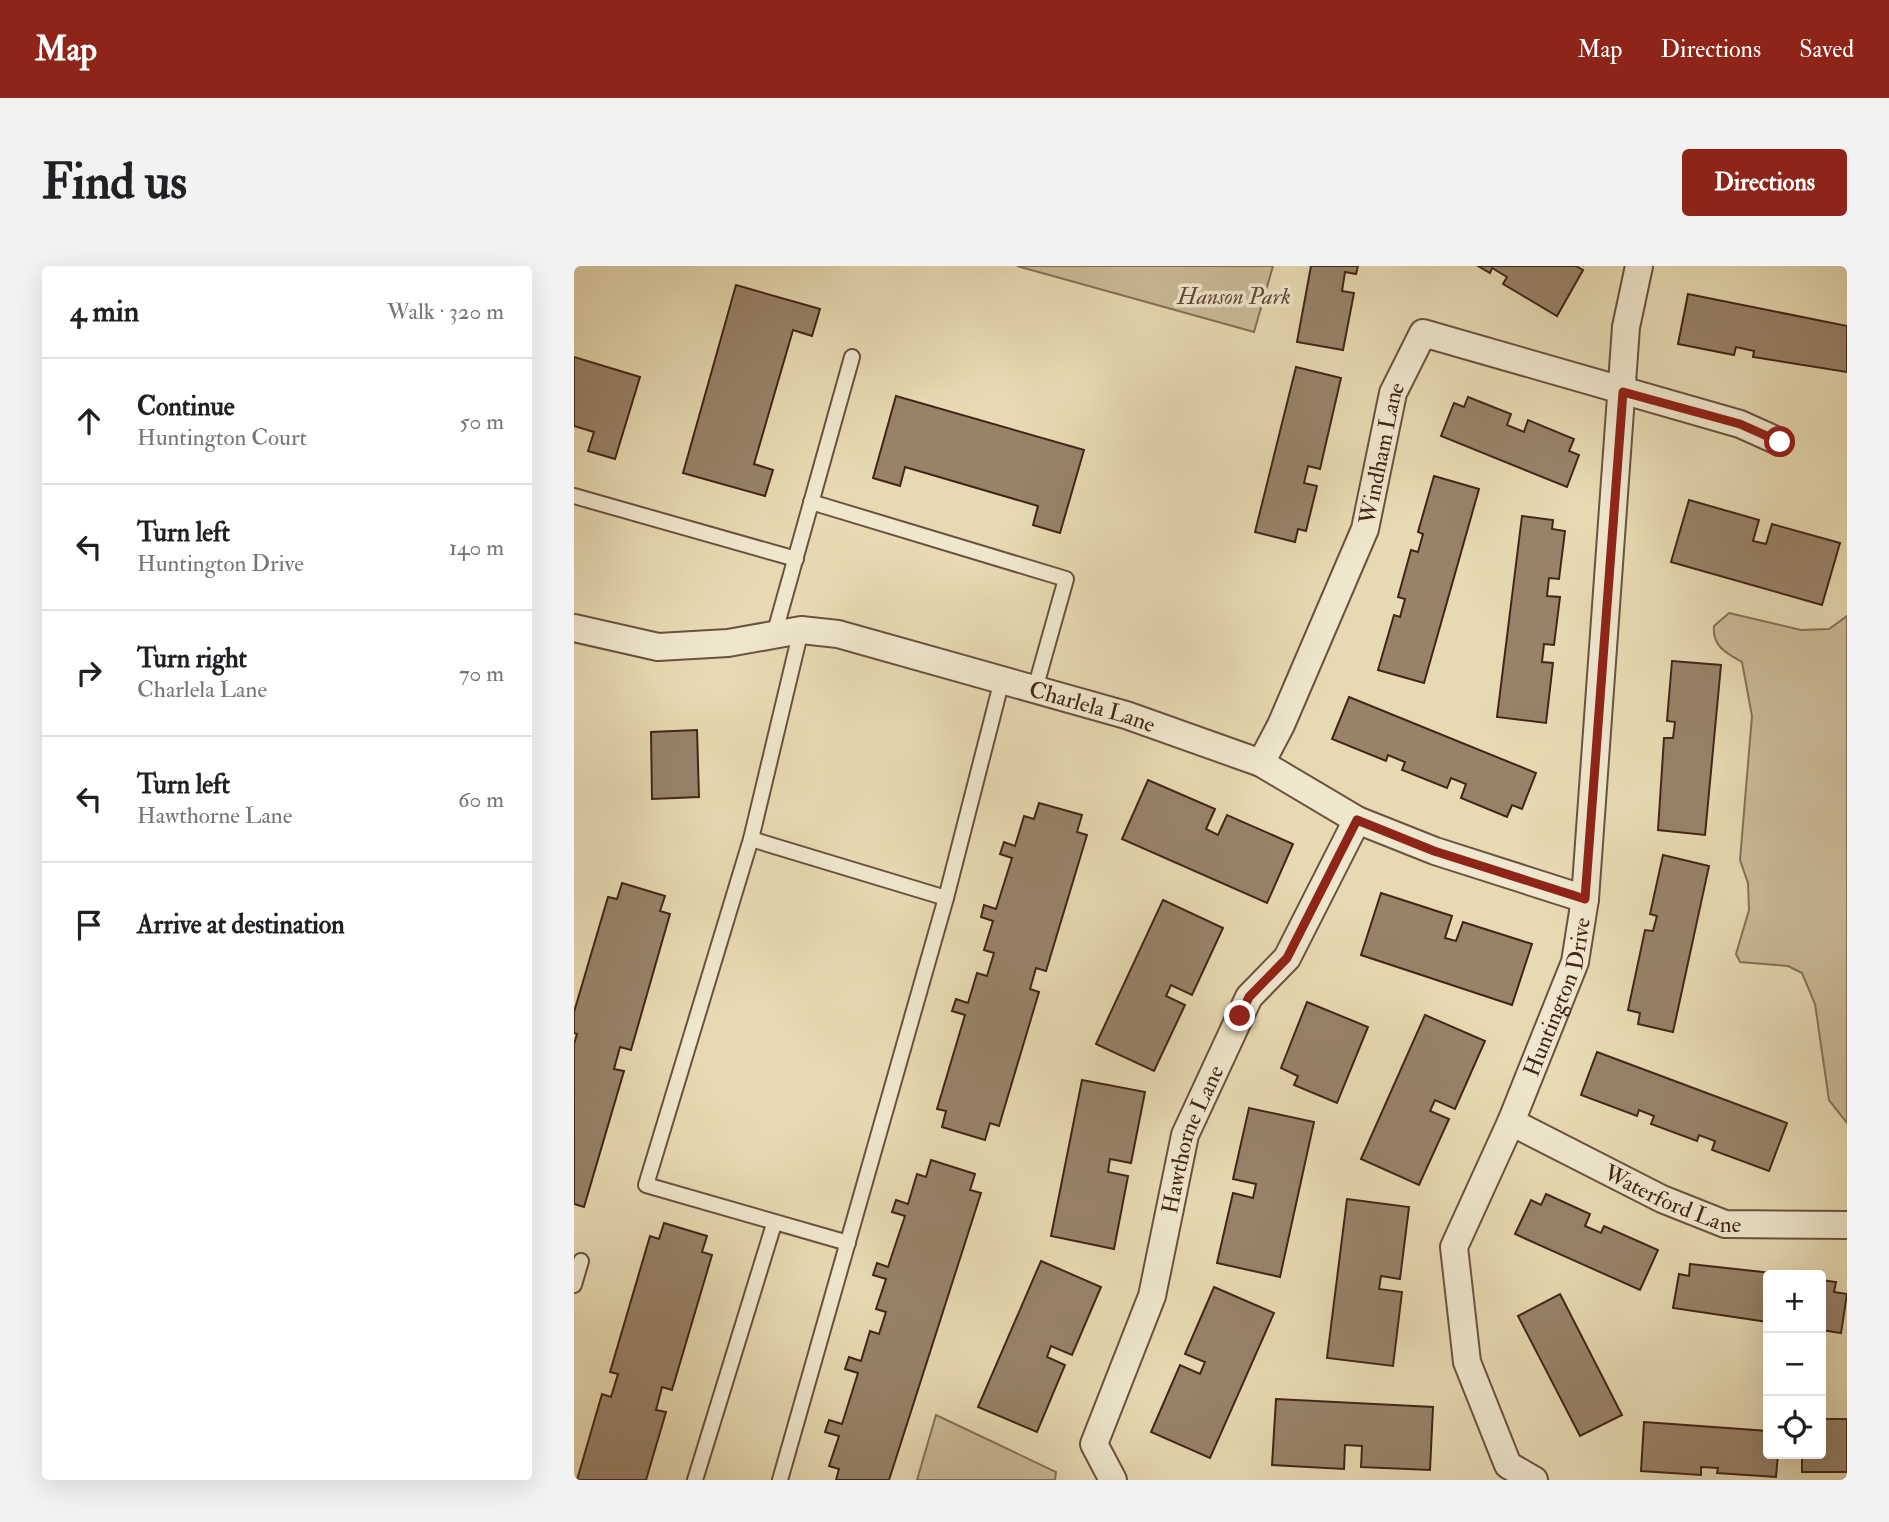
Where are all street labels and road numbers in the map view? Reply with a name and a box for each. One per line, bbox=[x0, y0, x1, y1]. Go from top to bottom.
street label: Windham Lane bbox=[1352, 376, 1411, 527]
street label: Charlela Lane bbox=[1026, 674, 1160, 739]
street label: Huntington Drive bbox=[1516, 915, 1596, 1080]
street label: Hawthorne Lane bbox=[1155, 1060, 1230, 1216]
street label: Waterford Lane bbox=[1598, 1157, 1742, 1239]

